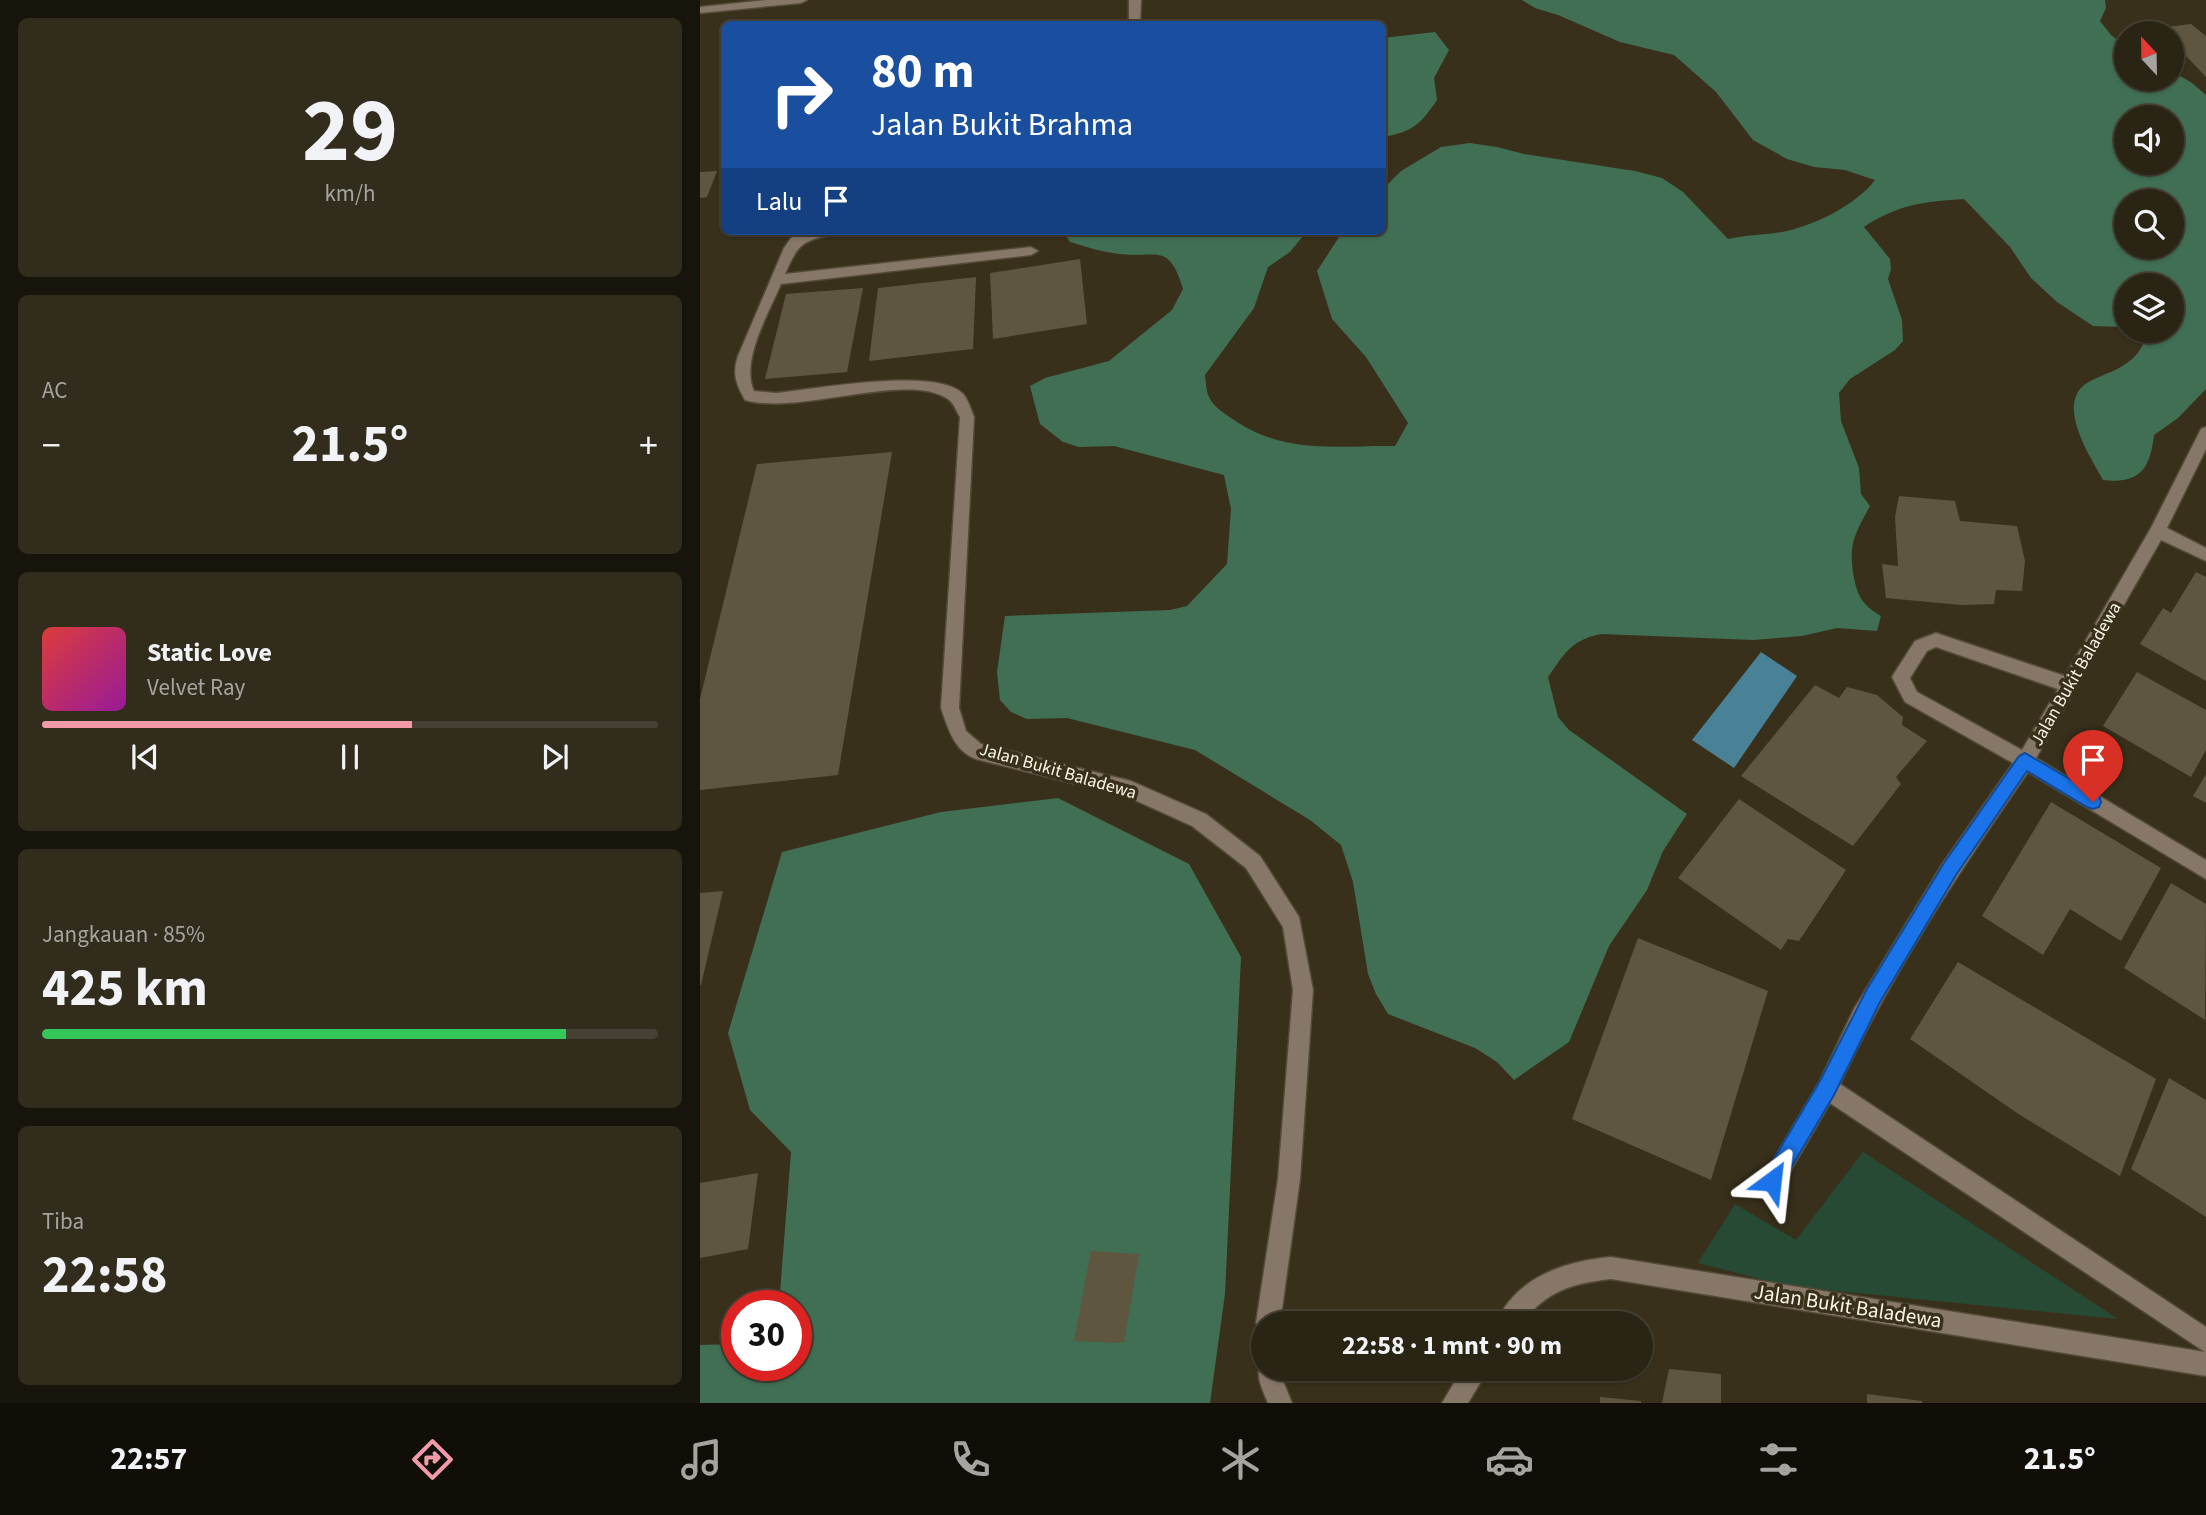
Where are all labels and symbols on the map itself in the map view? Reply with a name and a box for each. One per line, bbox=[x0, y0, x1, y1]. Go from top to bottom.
north arrow bbox=[2114, 21, 2184, 91]
street label: Jalan Bukit Baladewa bbox=[2025, 597, 2127, 751]
pin bbox=[2063, 730, 2123, 802]
street label: Jalan Bukit Baladewa bbox=[977, 737, 1139, 805]
position arrow bbox=[1735, 1144, 1809, 1218]
street label: Jalan Bukit Baladewa bbox=[1752, 1276, 1944, 1336]
speed limit sign: 30 bbox=[721, 1290, 812, 1381]

